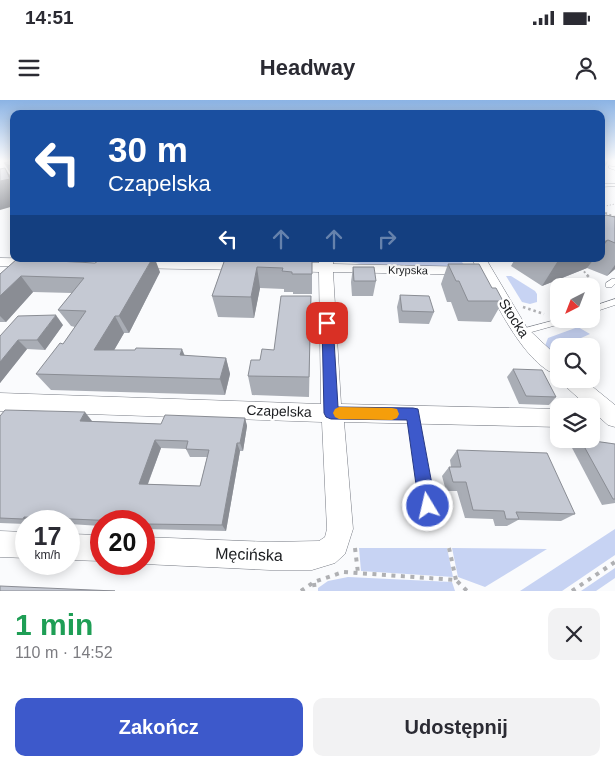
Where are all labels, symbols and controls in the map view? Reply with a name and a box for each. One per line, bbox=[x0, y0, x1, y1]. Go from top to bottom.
text: 14:51 bbox=[25, 7, 74, 28]
icon: menu bbox=[15, 54, 43, 82]
icon: person bbox=[572, 54, 600, 82]
text: Headway bbox=[260, 55, 355, 80]
icon: left bbox=[25, 130, 90, 195]
text: 30 m bbox=[108, 130, 188, 169]
text: Czapelska bbox=[108, 171, 211, 196]
icon: left bbox=[214, 225, 242, 253]
icon: ahead bbox=[267, 225, 295, 253]
icon: ahead bbox=[320, 225, 348, 253]
icon: right bbox=[373, 225, 401, 253]
street label: Krypska bbox=[388, 264, 429, 276]
north arrow bbox=[550, 278, 600, 328]
map controls bbox=[550, 278, 600, 448]
street label: Stocka bbox=[496, 296, 532, 340]
pin bbox=[306, 302, 348, 344]
icon: arrive bbox=[313, 309, 341, 337]
button: search bbox=[550, 338, 600, 388]
button: layers bbox=[550, 398, 600, 448]
street label: Czapelska bbox=[246, 402, 312, 420]
position arrow bbox=[401, 479, 453, 531]
speed limit sign: 20 bbox=[90, 510, 155, 575]
text: 17 bbox=[34, 522, 61, 550]
street label: Męcińska bbox=[215, 545, 283, 564]
text: km/h bbox=[34, 548, 61, 562]
text: 1 min bbox=[15, 608, 93, 641]
button: close bbox=[548, 608, 600, 660]
text: 110 m · 14:52 bbox=[15, 644, 113, 661]
button: Zakończ bbox=[15, 698, 303, 756]
button: Udostępnij bbox=[313, 698, 600, 756]

